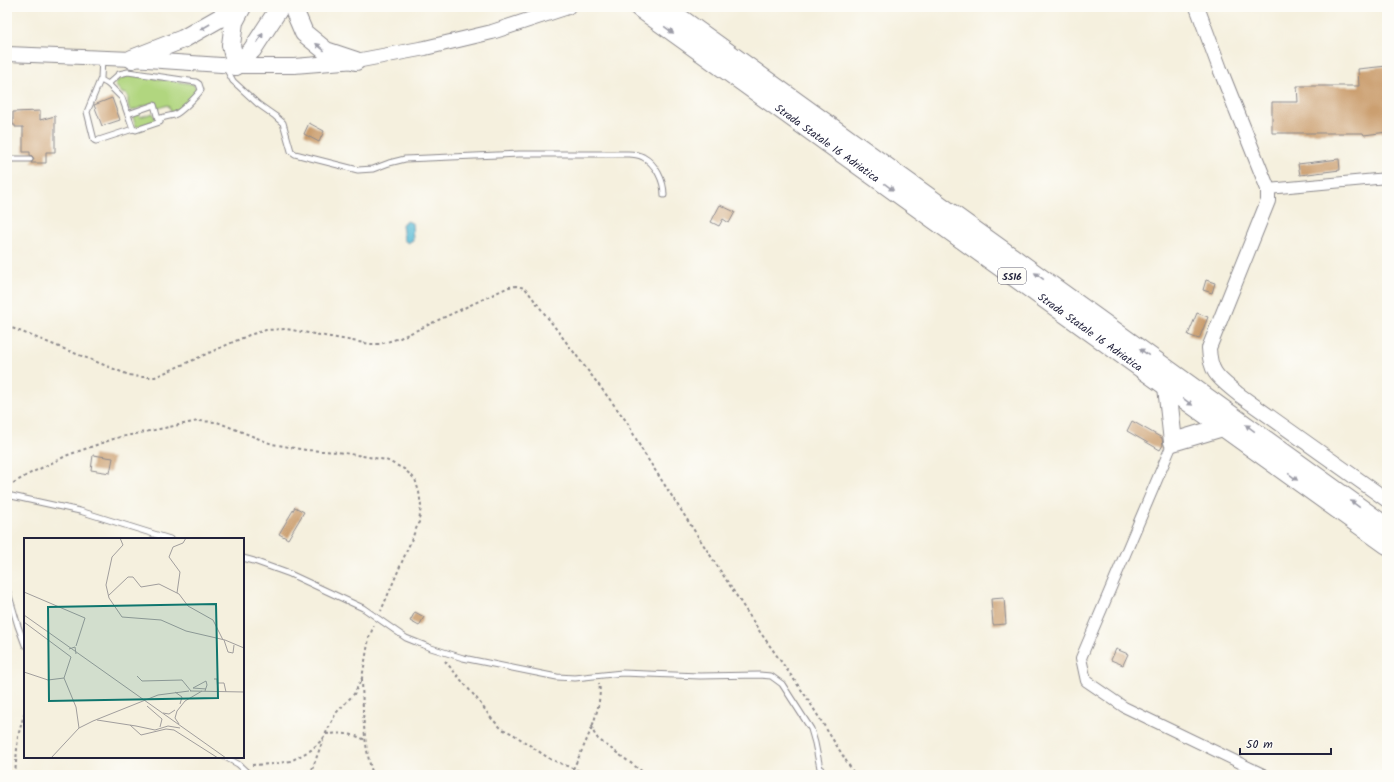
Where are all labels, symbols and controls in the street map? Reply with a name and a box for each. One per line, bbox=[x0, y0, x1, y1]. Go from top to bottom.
one-way arrow bbox=[199, 23, 211, 30]
one-way arrow bbox=[664, 26, 675, 34]
one-way arrow bbox=[256, 33, 264, 43]
one-way arrow bbox=[315, 42, 326, 51]
street label: Strada Statale 16 Adriatica bbox=[770, 100, 883, 188]
one-way arrow bbox=[883, 183, 894, 191]
road number: SS16 bbox=[998, 268, 1026, 284]
one-way arrow bbox=[1033, 272, 1044, 280]
street label: Strada Statale 16 Adriatica bbox=[1034, 289, 1146, 377]
one-way arrow bbox=[1139, 348, 1150, 356]
one-way arrow bbox=[1182, 398, 1193, 406]
one-way arrow bbox=[1245, 424, 1255, 432]
one-way arrow bbox=[1288, 473, 1299, 481]
one-way arrow bbox=[1350, 500, 1361, 508]
inset map bbox=[24, 538, 244, 758]
scale bar bbox=[1240, 730, 1331, 756]
text: 50 m bbox=[1246, 735, 1273, 754]

